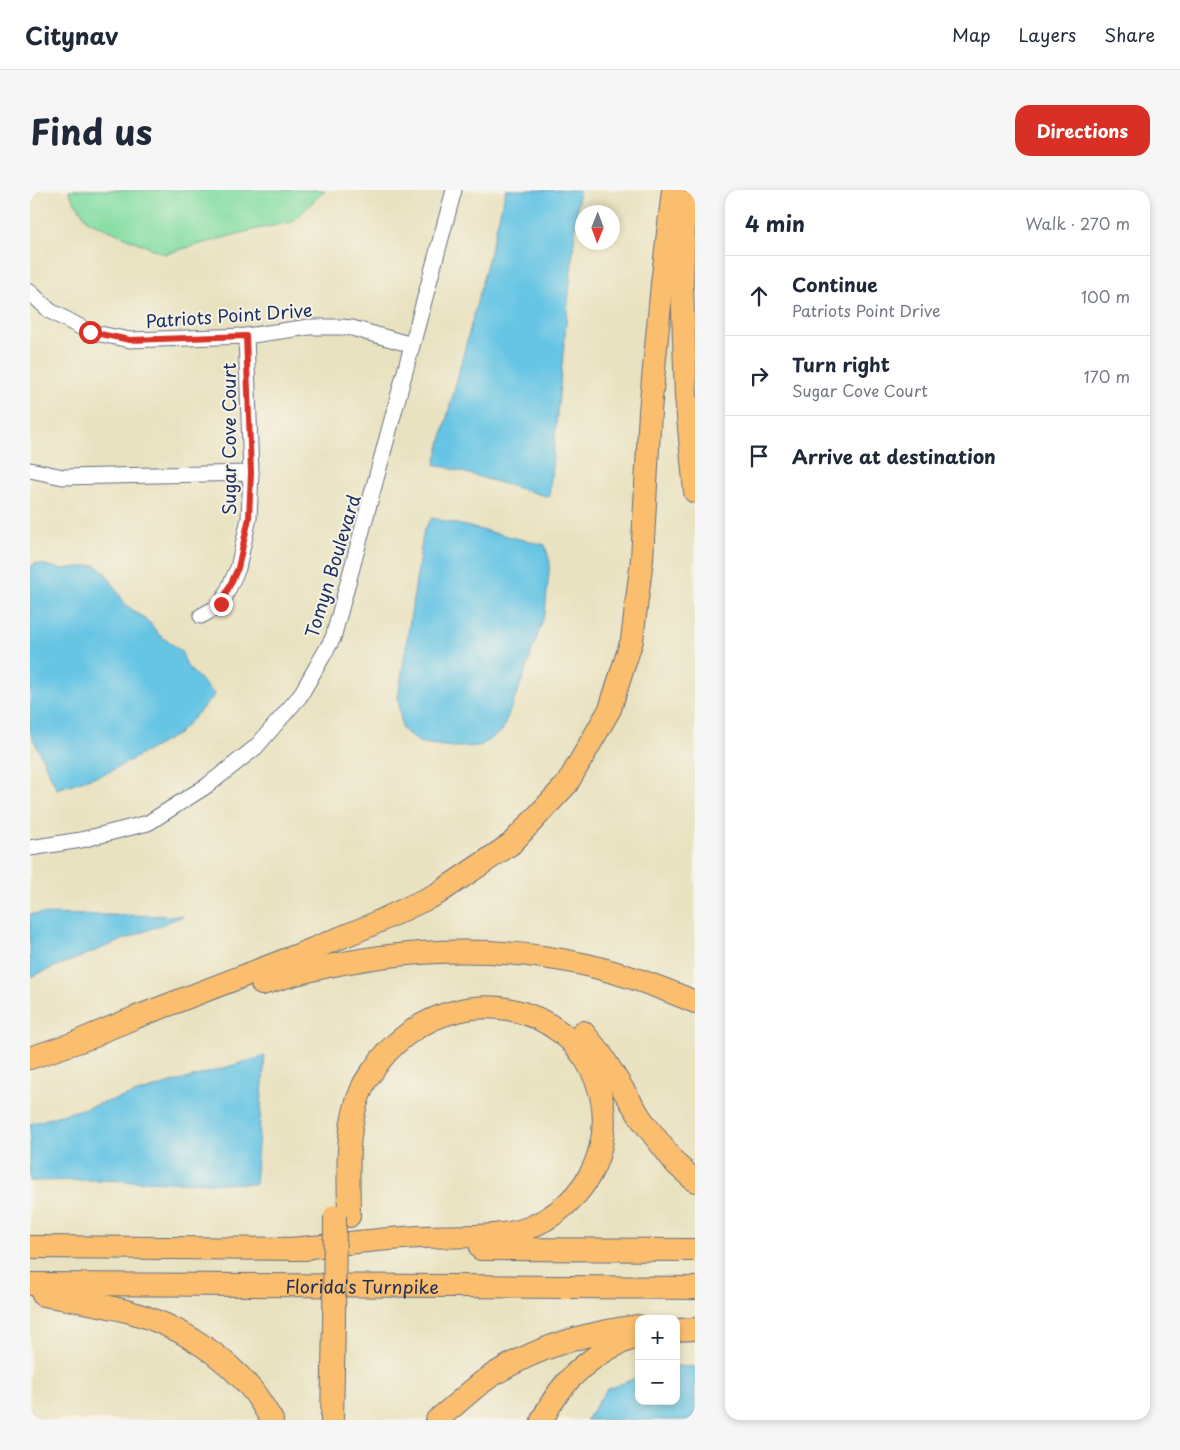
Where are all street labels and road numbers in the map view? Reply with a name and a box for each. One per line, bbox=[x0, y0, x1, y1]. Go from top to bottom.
street label: Patriots Point Drive bbox=[145, 296, 313, 334]
street label: Sugar Cove Court bbox=[215, 363, 242, 515]
street label: Tomyn Boulevard bbox=[297, 491, 367, 641]
street label: Florida's Turnpike bbox=[285, 1272, 439, 1299]

